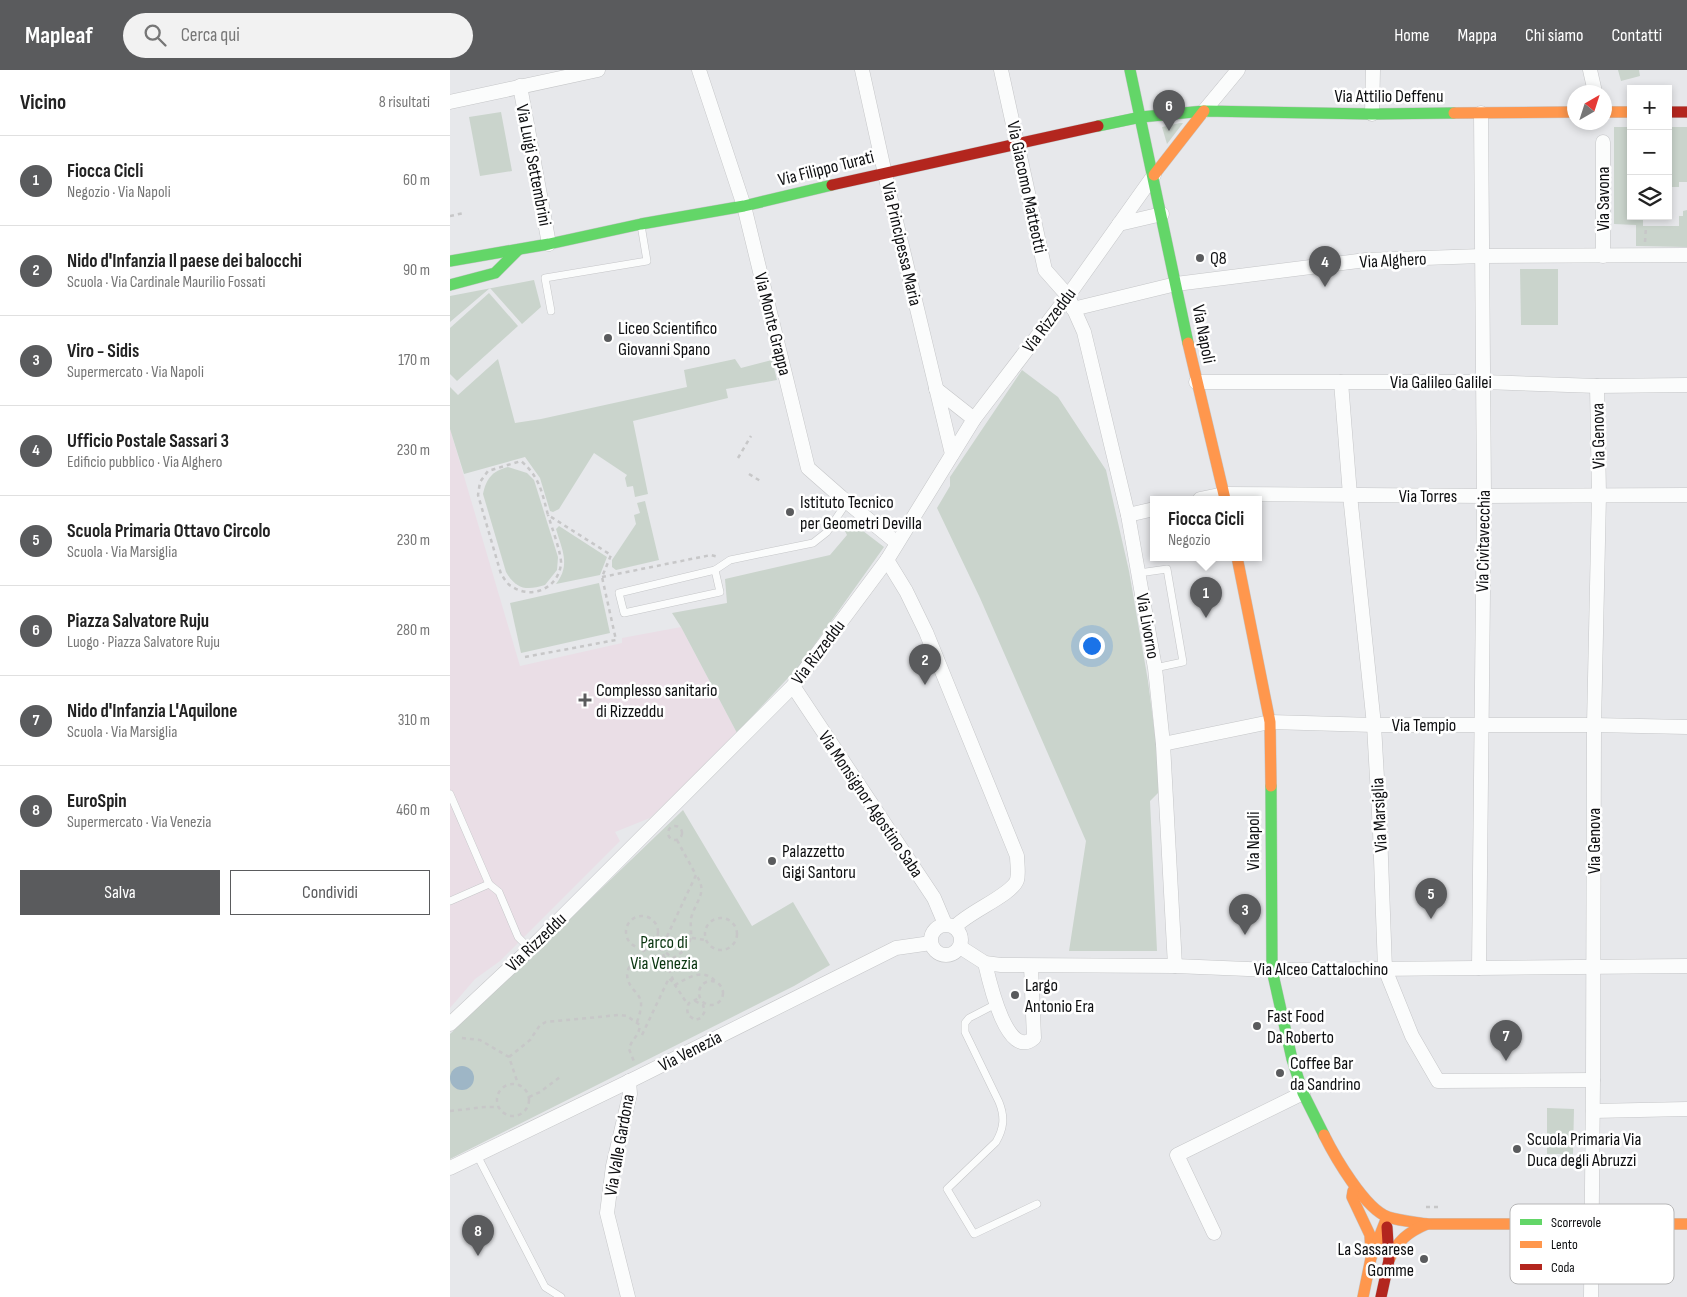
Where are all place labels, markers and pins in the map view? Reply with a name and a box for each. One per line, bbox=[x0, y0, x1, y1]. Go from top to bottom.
pin: 6 bbox=[1153, 90, 1185, 131]
pin: 4 bbox=[1309, 246, 1341, 287]
place label: Q8 bbox=[1210, 248, 1227, 269]
marker: Q8 bbox=[1194, 252, 1206, 264]
place label: Liceo Scientifico Giovanni Spano bbox=[618, 318, 717, 360]
marker: Liceo Scientifico Giovanni Spano bbox=[602, 332, 614, 344]
place label: Istituto Tecnico per Geometri Devilla bbox=[800, 492, 922, 534]
marker: Istituto Tecnico per Geometri Devilla bbox=[784, 506, 796, 518]
pin: 1 bbox=[1190, 577, 1222, 618]
pin: 2 bbox=[909, 644, 941, 685]
place label: Complesso sanitario di Rizzeddu bbox=[596, 680, 717, 722]
marker: Complesso sanitario di Rizzeddu bbox=[578, 693, 592, 707]
place label: Palazzetto Gigi Santoru bbox=[782, 841, 856, 883]
marker: Palazzetto Gigi Santoru bbox=[766, 855, 778, 867]
pin: 5 bbox=[1415, 878, 1447, 919]
pin: 3 bbox=[1229, 894, 1261, 935]
place label: Largo Antonio Era bbox=[1024, 975, 1094, 1017]
marker: Largo Antonio Era bbox=[1009, 989, 1021, 1001]
place label: Fast Food Da Roberto bbox=[1267, 1006, 1334, 1048]
marker: Fast Food Da Roberto bbox=[1251, 1020, 1263, 1032]
pin: 7 bbox=[1490, 1020, 1522, 1061]
place label: Coffee Bar da Sandrino bbox=[1290, 1053, 1361, 1095]
marker: Coffee Bar da Sandrino bbox=[1274, 1067, 1286, 1079]
place label: Scuola Primaria Via Duca degli Abruzzi bbox=[1527, 1129, 1641, 1171]
marker: Scuola Primaria Via Duca degli Abruzzi bbox=[1511, 1143, 1523, 1155]
pin: 8 bbox=[462, 1215, 494, 1256]
place label: La Sassarese Gomme bbox=[1338, 1239, 1414, 1281]
marker: La Sassarese Gomme bbox=[1418, 1253, 1430, 1265]

